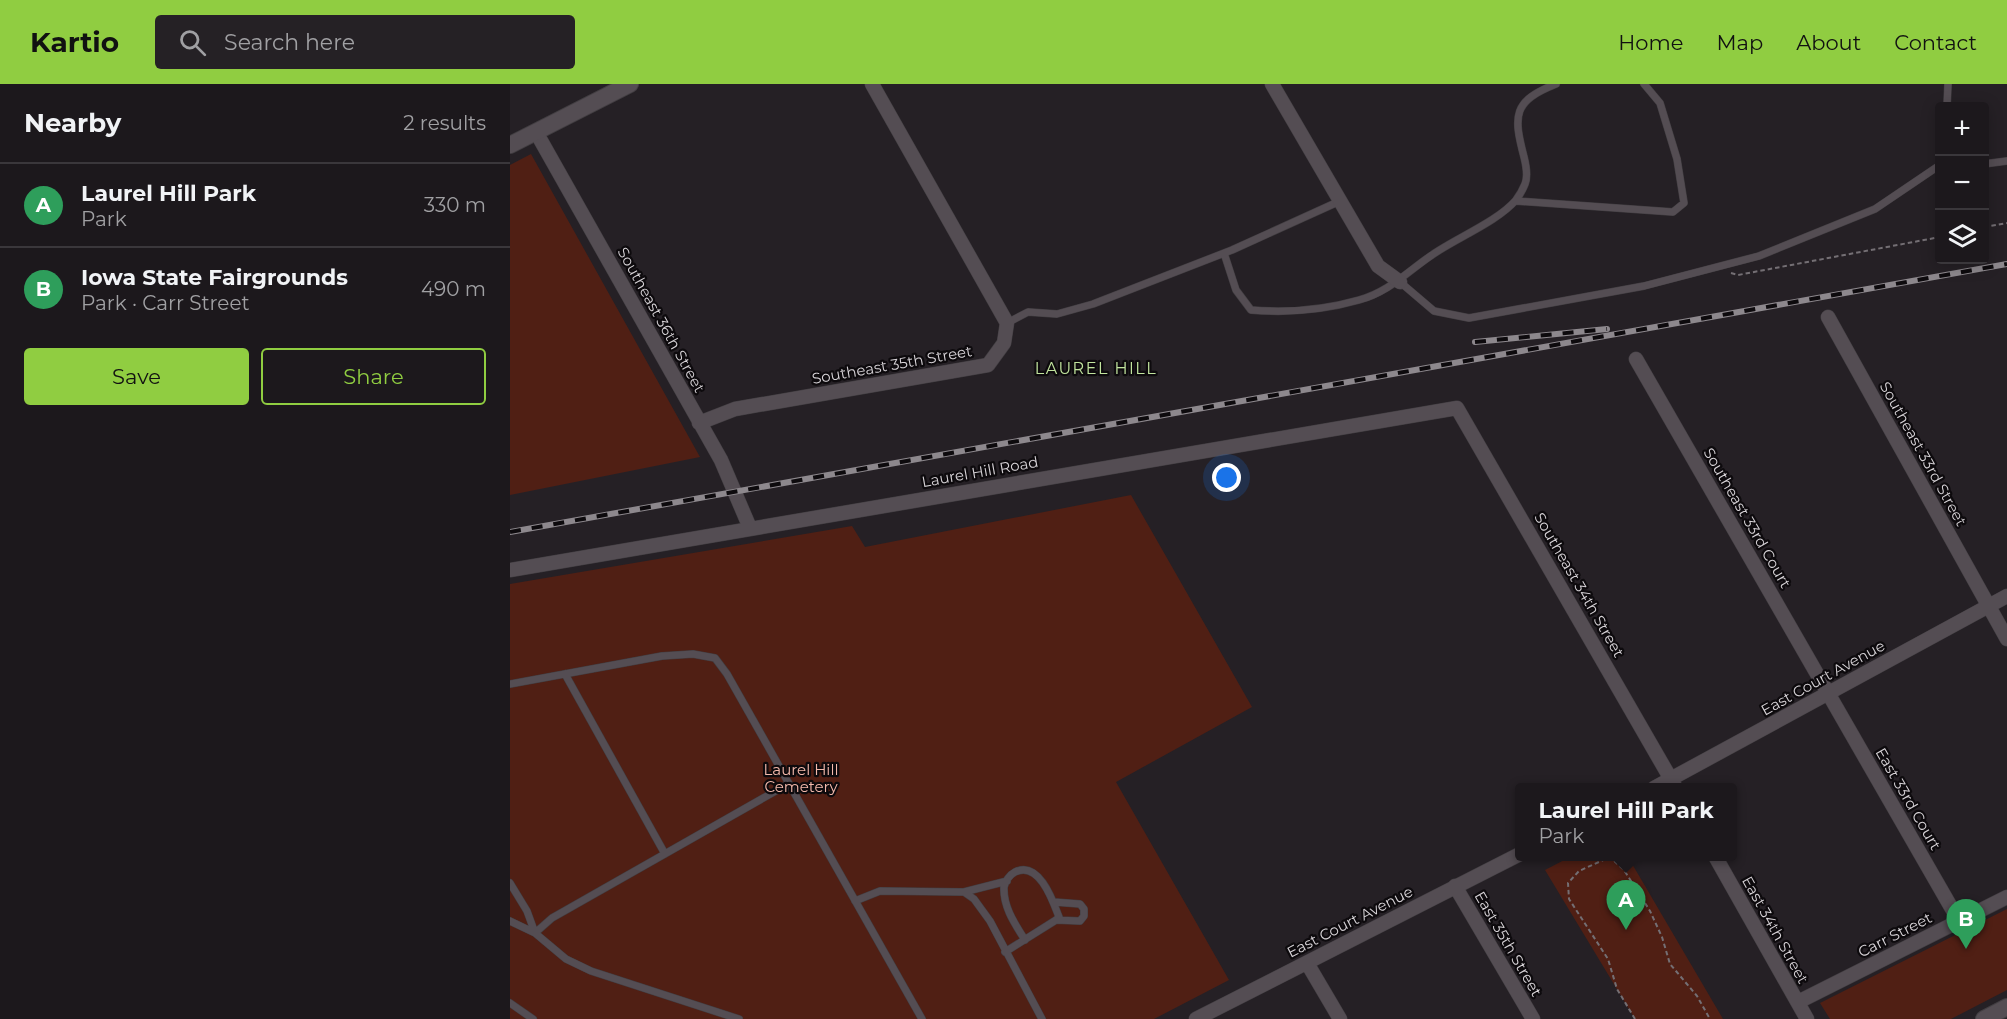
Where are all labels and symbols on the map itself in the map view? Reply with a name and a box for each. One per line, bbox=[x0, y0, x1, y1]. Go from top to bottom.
street label: Southeast 36th Street bbox=[614, 244, 709, 396]
street label: Southeast 35th Street bbox=[810, 341, 973, 388]
district label: LAUREL HILL bbox=[1035, 359, 1157, 378]
street label: Southeast 33rd Street bbox=[1876, 378, 1971, 529]
street label: Southeast 33rd Court bbox=[1699, 444, 1795, 591]
street label: Laurel Hill Road bbox=[920, 452, 1040, 491]
your location bbox=[1212, 463, 1241, 492]
street label: Southeast 34th Street bbox=[1530, 509, 1629, 660]
street label: East Court Avenue bbox=[1757, 636, 1888, 720]
street label: East 33rd Court bbox=[1871, 744, 1945, 853]
park label: Laurel Hill Cemetery bbox=[764, 760, 838, 796]
street label: East 34th Street bbox=[1738, 873, 1813, 987]
pin: A bbox=[1606, 880, 1646, 930]
street label: East Court Avenue bbox=[1284, 882, 1416, 962]
street label: East 35th Street bbox=[1471, 888, 1546, 1000]
pin: B bbox=[1946, 900, 1986, 949]
street label: Carr Street bbox=[1855, 908, 1935, 961]

